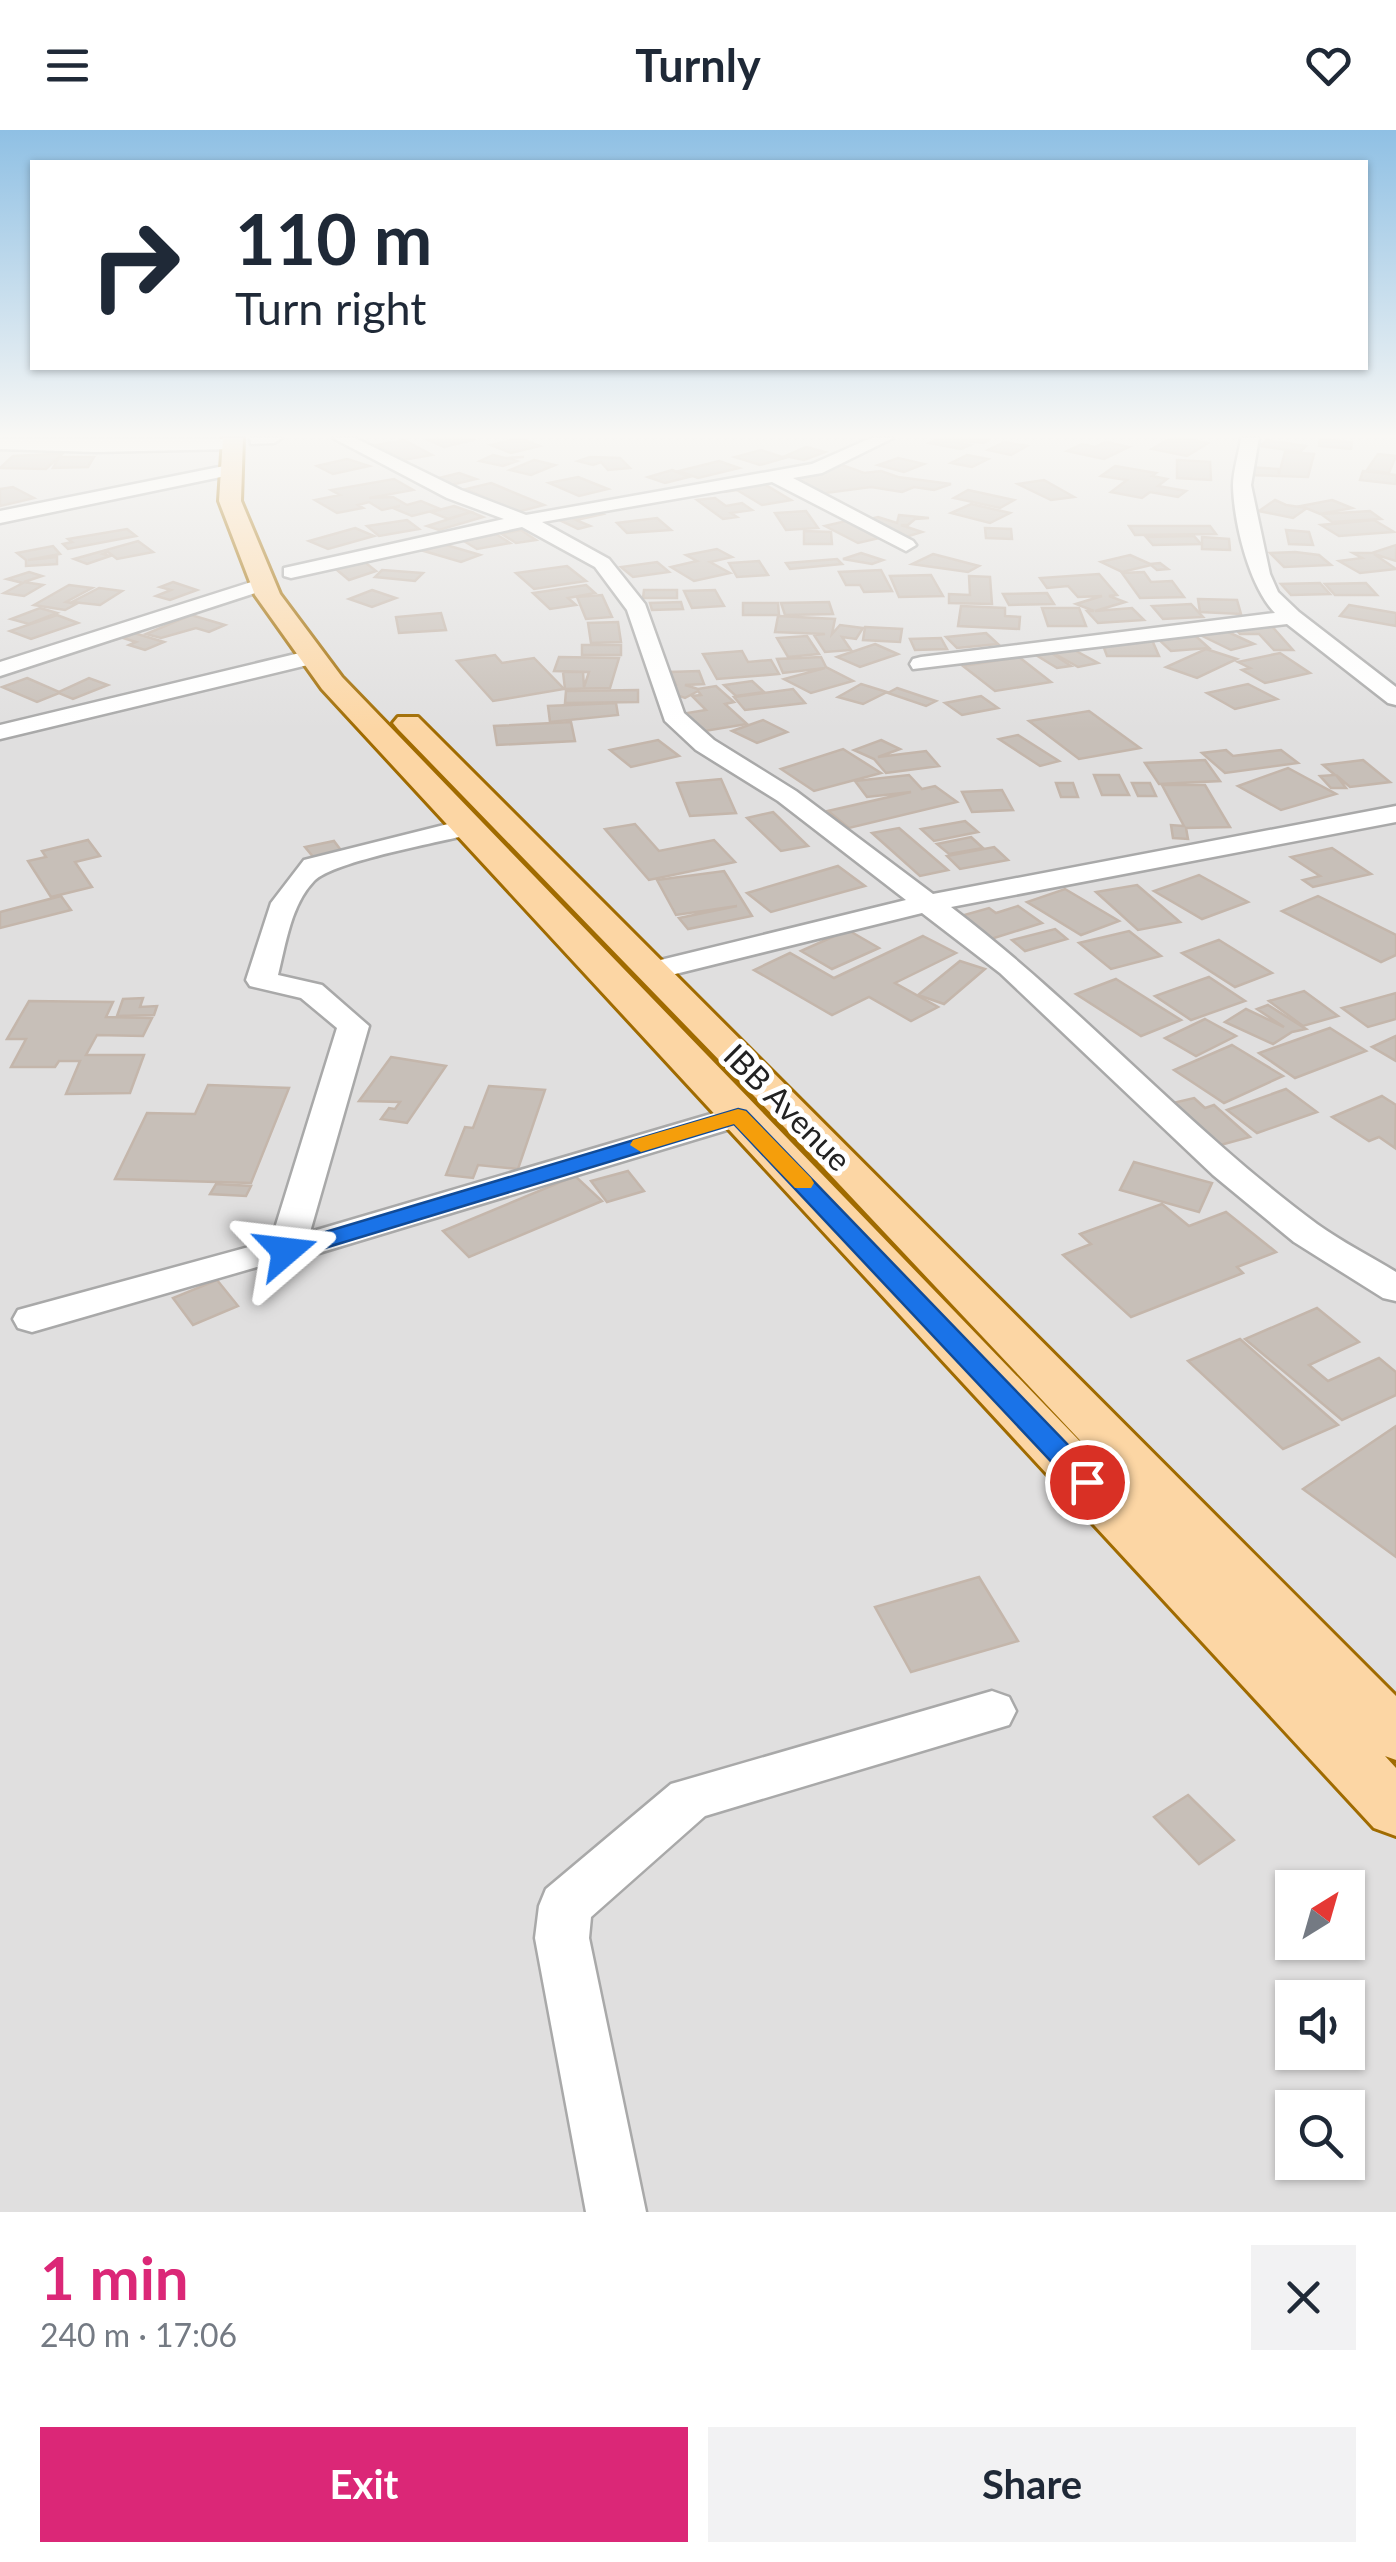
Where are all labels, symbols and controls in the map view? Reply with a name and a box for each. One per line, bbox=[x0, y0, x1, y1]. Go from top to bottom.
icon: menu bbox=[40, 38, 95, 93]
text: Turnly bbox=[635, 38, 761, 92]
icon: heart bbox=[1301, 38, 1356, 93]
text: 110 m bbox=[235, 196, 432, 280]
icon: right bbox=[70, 200, 200, 330]
text: Turn right bbox=[235, 281, 426, 335]
street label: IBB Avenue bbox=[716, 1035, 860, 1179]
position arrow bbox=[234, 1199, 338, 1303]
pin bbox=[1045, 1440, 1130, 1525]
icon: arrive bbox=[1060, 1455, 1115, 1510]
north arrow bbox=[1275, 1870, 1365, 1960]
map controls bbox=[1275, 1870, 1365, 2180]
button: sound bbox=[1275, 1980, 1365, 2070]
button: search bbox=[1275, 2090, 1365, 2180]
text: 1 min bbox=[40, 2241, 189, 2313]
button: close bbox=[1251, 2245, 1356, 2350]
text: 240 m · 17:06 bbox=[40, 2315, 237, 2354]
button: Exit bbox=[40, 2427, 688, 2542]
button: Share bbox=[708, 2427, 1356, 2542]

